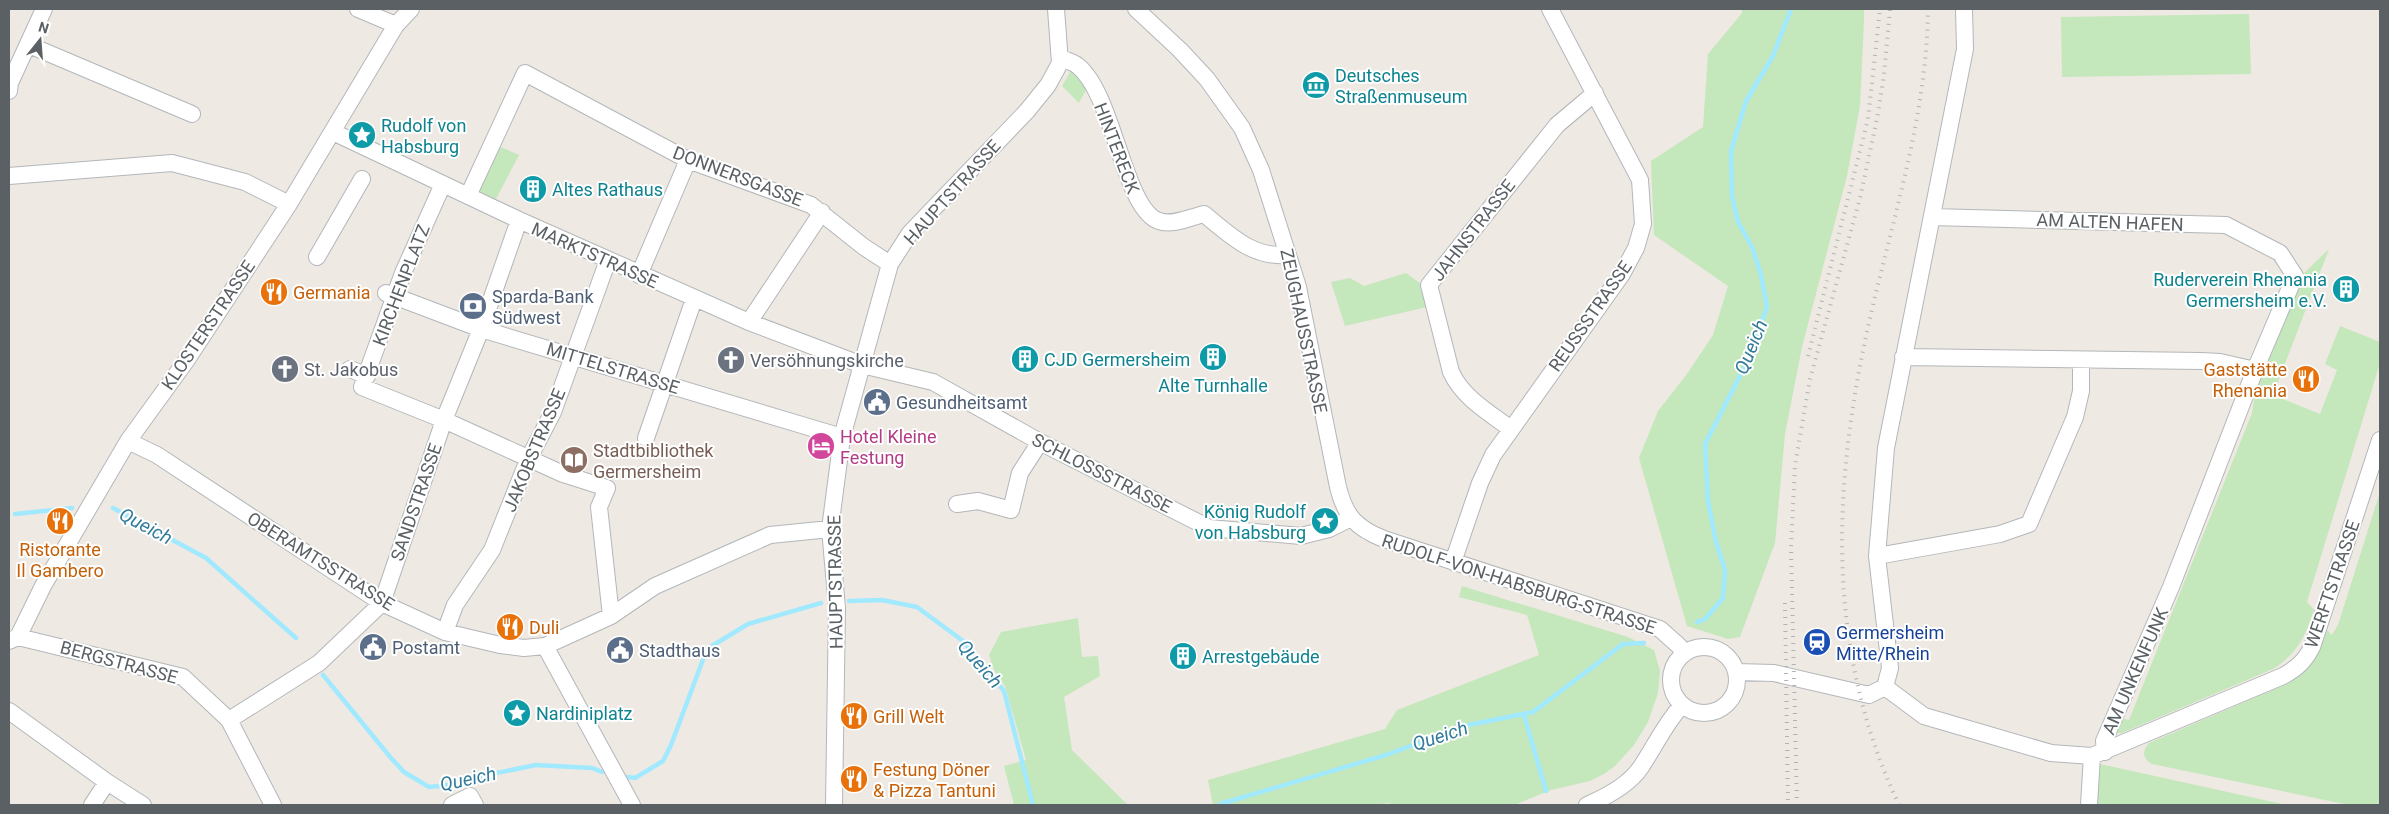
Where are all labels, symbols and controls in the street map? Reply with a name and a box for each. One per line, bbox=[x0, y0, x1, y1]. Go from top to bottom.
north arrow bbox=[15, 15, 65, 65]
text: N bbox=[37, 18, 51, 37]
place label: Deutsches Straßenmuseum bbox=[1335, 65, 1468, 107]
museum icon: Deutsches Straßenmuseum bbox=[1301, 70, 1331, 100]
street label: HINTERECK bbox=[1090, 100, 1144, 197]
place label: Rudolf von Habsburg bbox=[381, 115, 466, 157]
place icon: Rudolf von Habsburg bbox=[347, 120, 377, 150]
street label: HAUPTSTRASSE bbox=[899, 135, 1005, 249]
street label: DONNERSGASSE bbox=[670, 142, 806, 210]
building icon: Altes Rathaus bbox=[518, 174, 548, 204]
street label: JAHNSTRASSE bbox=[1427, 175, 1519, 285]
place label: Altes Rathaus bbox=[552, 179, 663, 200]
street label: AM ALTEN HAFEN bbox=[2036, 209, 2184, 235]
street label: MARKTSTRASSE bbox=[528, 218, 662, 292]
street label: KIRCHENPLATZ bbox=[368, 221, 434, 349]
street label: ZEUGHAUSSTRASSE bbox=[1276, 247, 1332, 415]
street label: KLOSTERSTRASSE bbox=[157, 256, 259, 394]
street label: REUSSSTRASSE bbox=[1544, 257, 1636, 375]
place label: Ruderverein Rhenania Germersheim e.V. bbox=[2153, 269, 2327, 311]
building icon: Ruderverein Rhenania Germersheim e.V. bbox=[2331, 274, 2361, 304]
restaurant icon: Germania bbox=[259, 277, 289, 307]
place label: Germania bbox=[293, 282, 371, 303]
place label: Sparda-Bank Südwest bbox=[492, 286, 594, 328]
bank icon: Sparda-Bank Südwest bbox=[458, 291, 488, 321]
water label: Queich bbox=[1730, 316, 1772, 378]
street label: MITTELSTRASSE bbox=[544, 338, 682, 398]
building icon: Alte Turnhalle bbox=[1198, 342, 1228, 372]
building icon: CJD Germersheim bbox=[1010, 344, 1040, 374]
church icon: Versöhnungskirche bbox=[716, 345, 746, 375]
place label: CJD Germersheim bbox=[1044, 349, 1190, 370]
place label: Versöhnungskirche bbox=[750, 350, 904, 371]
church icon: St. Jakobus bbox=[270, 354, 300, 384]
place label: St. Jakobus bbox=[304, 359, 398, 380]
place label: Gaststätte Rhenania bbox=[2203, 359, 2287, 401]
restaurant icon: Gaststätte Rhenania bbox=[2291, 364, 2321, 394]
place label: Alte Turnhalle bbox=[1158, 375, 1268, 396]
street label: JAKOBSTRASSE bbox=[499, 385, 569, 515]
public building icon: Gesundheitsamt bbox=[862, 387, 892, 417]
place label: Gesundheitsamt bbox=[896, 392, 1028, 413]
place label: Hotel Kleine Festung bbox=[840, 426, 936, 468]
street label: SCHLOSSSTRASSE bbox=[1029, 429, 1175, 517]
hotel icon: Hotel Kleine Festung bbox=[806, 431, 836, 461]
street label: SANDSTRASSE bbox=[386, 440, 446, 564]
place label: Stadtbibliothek Germersheim bbox=[593, 440, 714, 482]
library icon: Stadtbibliothek Germersheim bbox=[559, 445, 589, 475]
place label: König Rudolf von Habsburg bbox=[1195, 501, 1307, 543]
water label: Queich bbox=[115, 502, 177, 550]
restaurant icon: Ristorante Il Gambero bbox=[45, 506, 75, 536]
place icon: König Rudolf von Habsburg bbox=[1310, 506, 1340, 536]
street label: OBERAMTSSTRASSE bbox=[244, 507, 398, 615]
street label: HAUPTSTRASSE bbox=[823, 515, 847, 649]
street label: WERFTSTRASSE bbox=[2300, 517, 2364, 651]
street label: RUDOLF-VON-HABSBURG-STRASSE bbox=[1379, 530, 1659, 638]
place label: Ristorante Il Gambero bbox=[16, 539, 104, 581]
street label: AM UNKENFUNK bbox=[2098, 604, 2173, 738]
restaurant icon: Duli bbox=[495, 612, 525, 642]
place label: Duli bbox=[529, 617, 560, 638]
place label: Germersheim Mitte/Rhein bbox=[1836, 622, 1944, 664]
station icon: Germersheim Mitte/Rhein bbox=[1802, 627, 1832, 657]
public building icon: Postamt bbox=[358, 632, 388, 662]
public building icon: Stadthaus bbox=[605, 635, 635, 665]
water label: Queich bbox=[953, 635, 1007, 693]
street label: BERGSTRASSE bbox=[58, 636, 180, 688]
place label: Postamt bbox=[392, 637, 460, 658]
place label: Stadthaus bbox=[639, 640, 720, 661]
building icon: Arrestgebäude bbox=[1168, 641, 1198, 671]
place label: Arrestgebäude bbox=[1202, 646, 1320, 667]
place icon: Nardiniplatz bbox=[502, 698, 532, 728]
restaurant icon: Grill Welt bbox=[839, 701, 869, 731]
place label: Nardiniplatz bbox=[536, 703, 633, 724]
place label: Grill Welt bbox=[873, 706, 945, 727]
water label: Queich bbox=[1409, 716, 1471, 756]
place label: Festung Döner & Pizza Tantuni bbox=[873, 759, 996, 801]
water label: Queich bbox=[438, 762, 498, 796]
restaurant icon: Festung Döner & Pizza Tantuni bbox=[839, 764, 869, 794]

